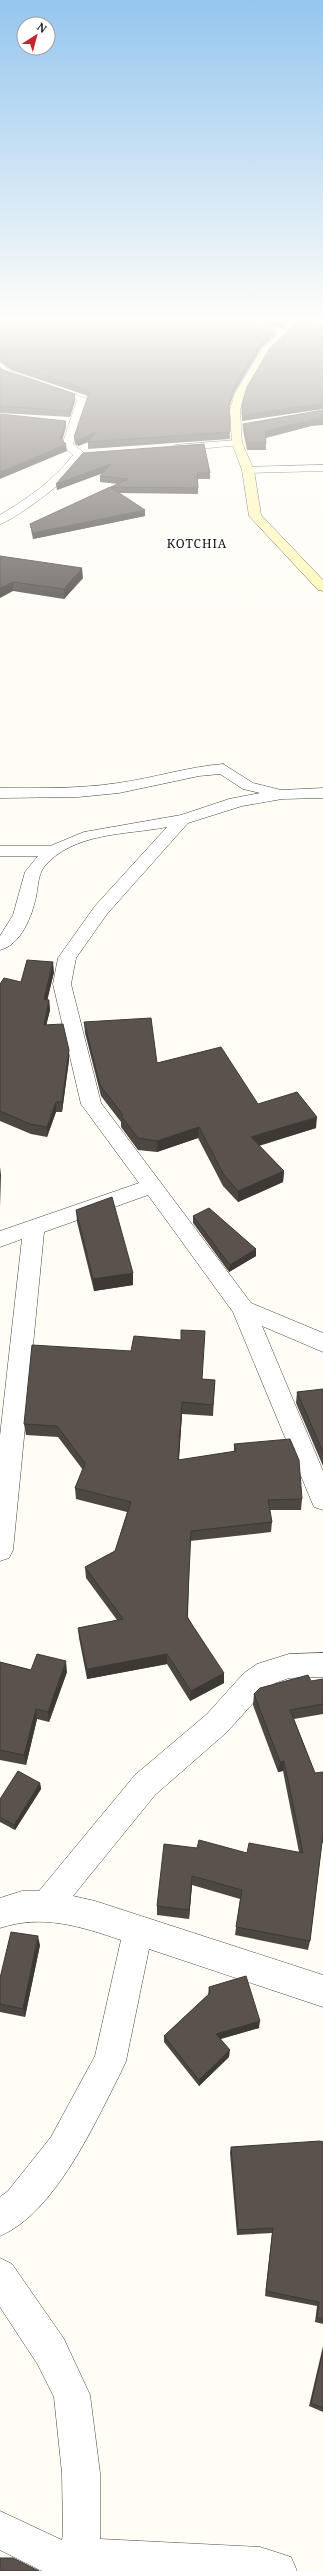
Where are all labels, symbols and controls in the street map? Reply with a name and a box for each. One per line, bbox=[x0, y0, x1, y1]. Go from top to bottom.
north arrow bbox=[16, 16, 56, 56]
text: N bbox=[34, 19, 50, 36]
district label: KOTCHIA bbox=[167, 535, 227, 552]

